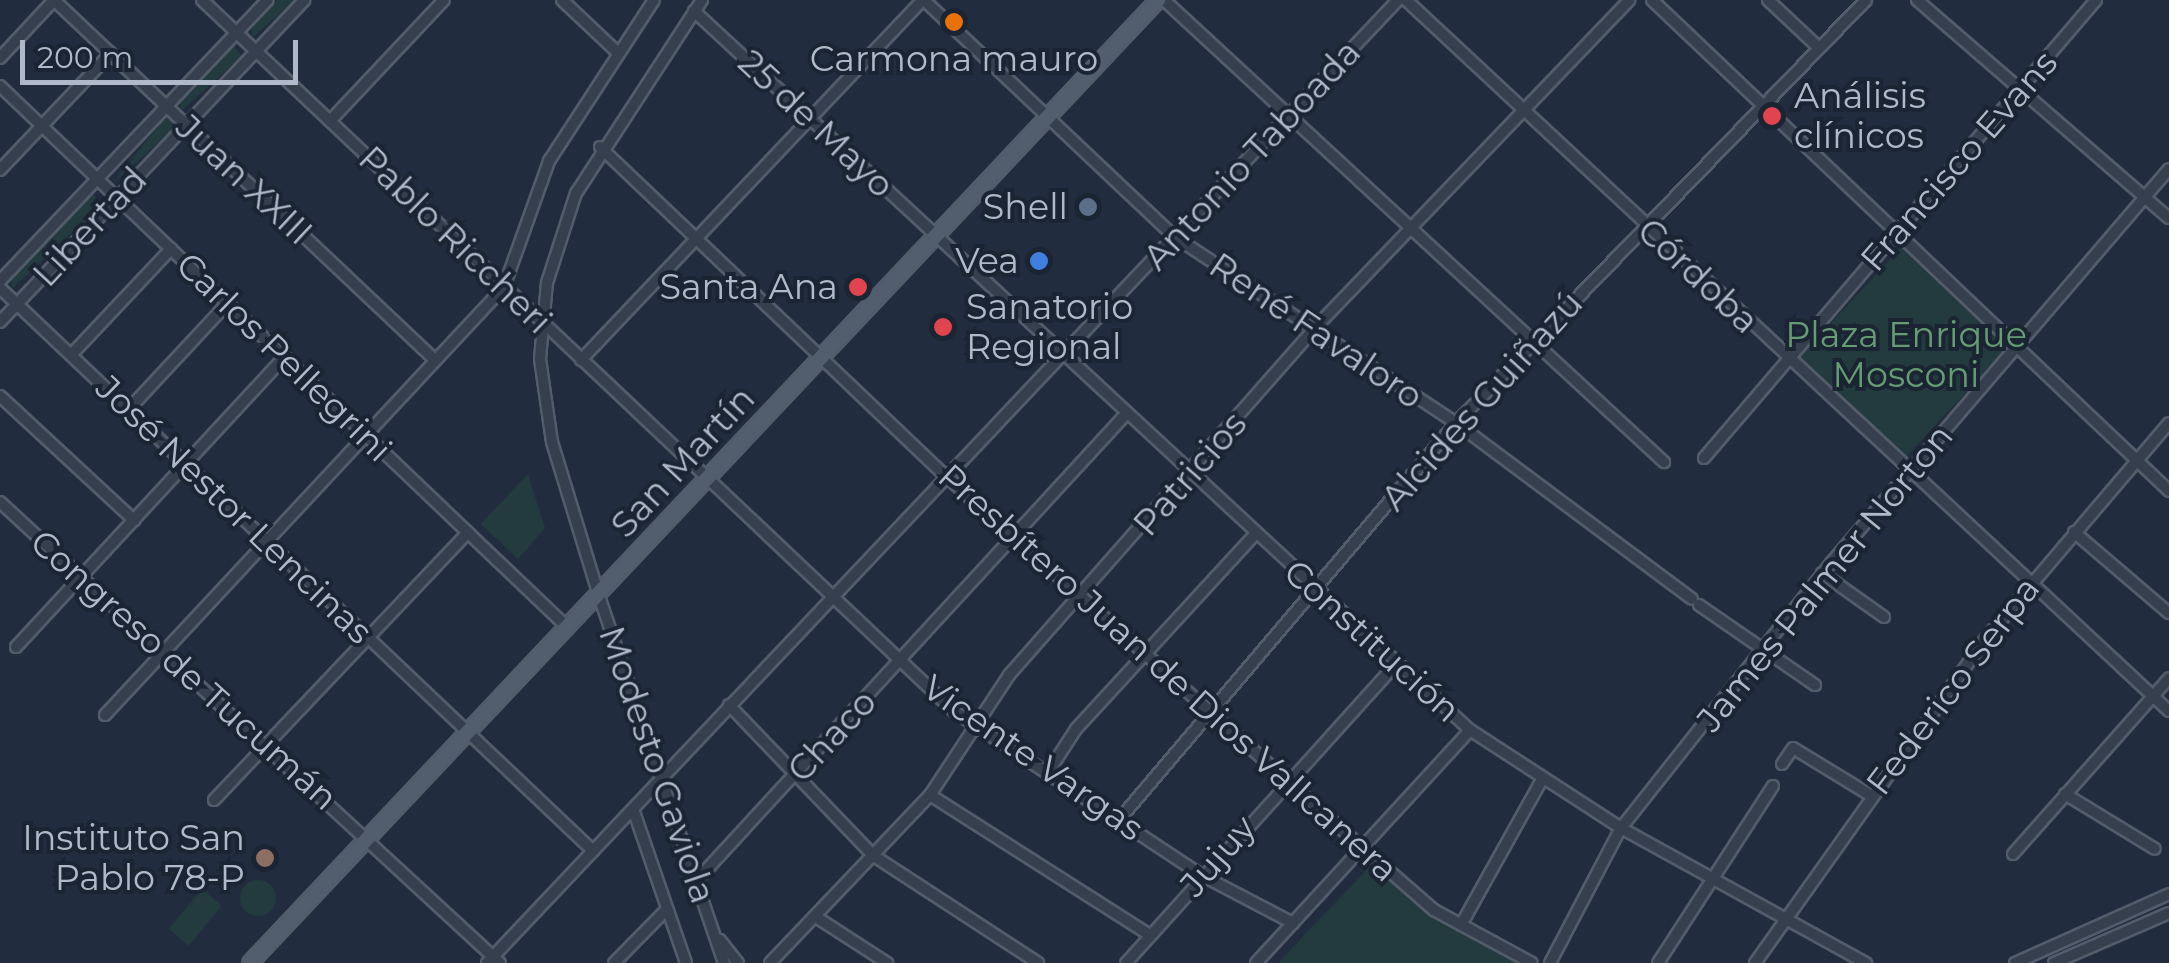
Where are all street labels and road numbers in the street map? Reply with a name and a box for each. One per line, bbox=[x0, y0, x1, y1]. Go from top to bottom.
street label: Antonio Taboada bbox=[1135, 31, 1369, 279]
street label: 25 de Mayo bbox=[730, 42, 902, 206]
street label: Francisco Evans bbox=[1852, 42, 2066, 280]
street label: Juan XXIII bbox=[167, 106, 321, 254]
street label: Pablo Riccheri bbox=[350, 138, 560, 342]
street label: Libertad bbox=[24, 159, 156, 295]
street label: Córdoba bbox=[1629, 210, 1767, 342]
street label: Carlos Pellegrini bbox=[168, 244, 400, 470]
street label: René Favaloro bbox=[1201, 244, 1431, 418]
street label: Alcides Guiñazú bbox=[1373, 283, 1591, 519]
street label: José Nestor Lencinas bbox=[87, 367, 381, 653]
street label: San Martín bbox=[603, 378, 763, 546]
street label: Patricios bbox=[1125, 403, 1255, 545]
street label: James Palmer Norton bbox=[1688, 416, 1962, 740]
street label: Presbítero Juan de Dios Vallcanera bbox=[930, 455, 1406, 891]
street label: Congreso de Tucumán bbox=[22, 521, 346, 819]
street label: Constitución bbox=[1275, 551, 1469, 731]
street label: Federico Serpa bbox=[1857, 569, 2049, 803]
street label: Modesto Gaviola bbox=[590, 621, 724, 909]
street label: Vicente Vargas bbox=[915, 666, 1151, 850]
street label: Chaco bbox=[779, 681, 885, 791]
street label: Jujuy bbox=[1172, 807, 1264, 905]

